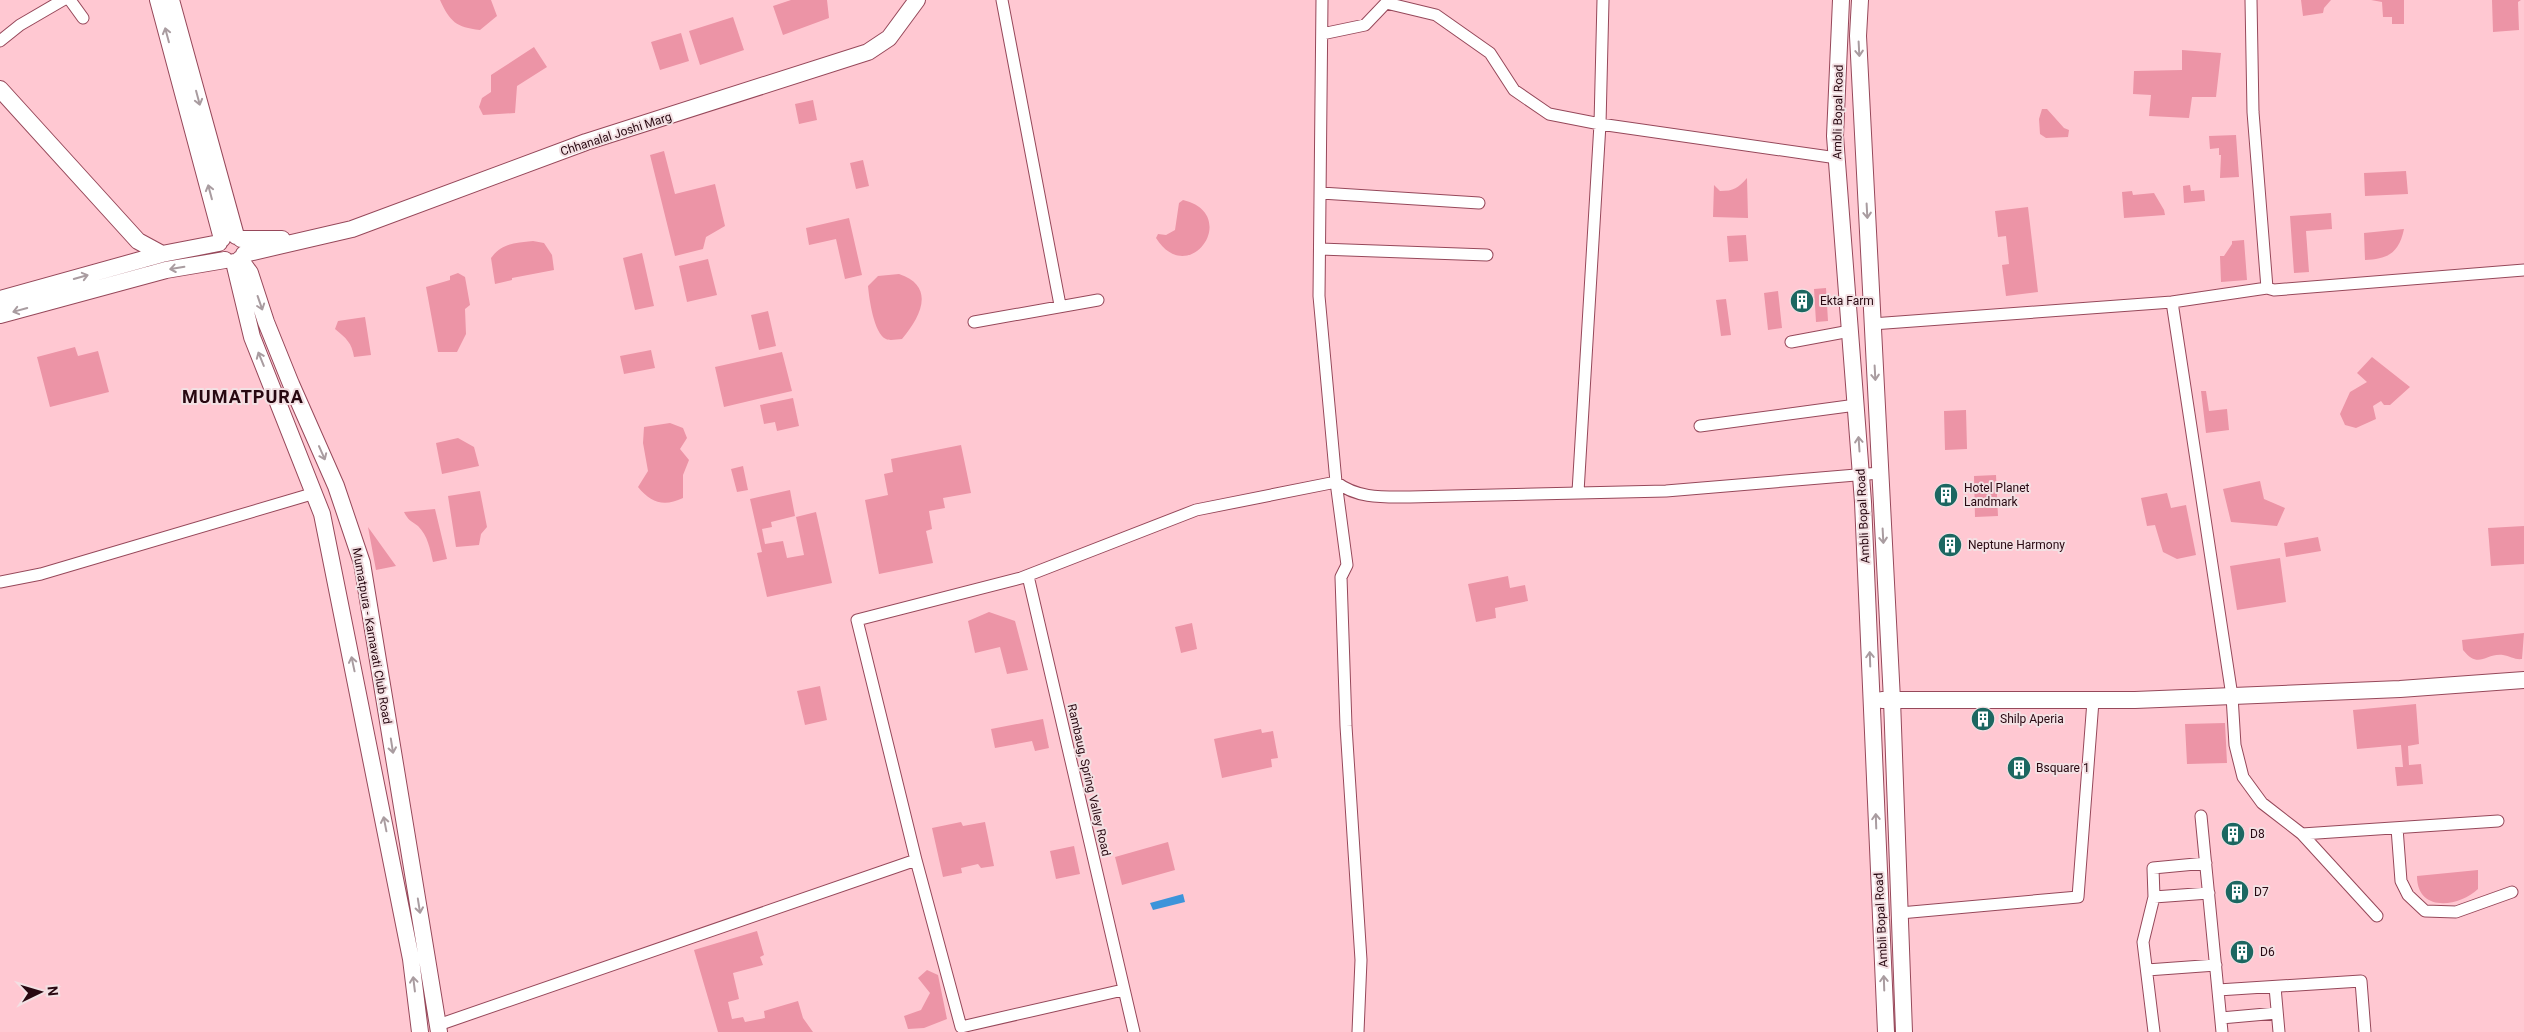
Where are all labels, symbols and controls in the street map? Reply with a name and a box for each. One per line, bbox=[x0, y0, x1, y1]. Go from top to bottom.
one-way arrow bbox=[162, 27, 172, 43]
one-way arrow bbox=[1854, 40, 1863, 56]
street label: Ambli Bopal Road bbox=[1830, 64, 1846, 160]
one-way arrow bbox=[194, 89, 204, 105]
street label: Chhanalal Joshi Marg bbox=[559, 109, 673, 159]
one-way arrow bbox=[205, 184, 214, 200]
one-way arrow bbox=[1862, 203, 1871, 219]
one-way arrow bbox=[169, 263, 185, 273]
one-way arrow bbox=[72, 271, 88, 281]
building icon: Ekta Farm bbox=[1789, 288, 1815, 314]
place label: Ekta Farm bbox=[1820, 294, 1874, 308]
one-way arrow bbox=[256, 295, 265, 311]
one-way arrow bbox=[12, 306, 28, 315]
one-way arrow bbox=[256, 352, 265, 367]
one-way arrow bbox=[1870, 365, 1880, 381]
district label: MUMATPURA bbox=[182, 386, 304, 407]
one-way arrow bbox=[1854, 436, 1863, 452]
one-way arrow bbox=[317, 445, 327, 460]
street label: Ambli Bopal Road bbox=[1854, 468, 1872, 564]
place label: Hotel Planet Landmark bbox=[1964, 481, 2030, 509]
building icon: Hotel Planet Landmark bbox=[1933, 482, 1959, 508]
one-way arrow bbox=[1879, 527, 1888, 543]
building icon: Neptune Harmony bbox=[1937, 532, 1963, 558]
place label: Neptune Harmony bbox=[1968, 538, 2065, 552]
street label: Mumatpura - Karnavati Club Road bbox=[350, 547, 394, 725]
one-way arrow bbox=[1865, 651, 1874, 667]
one-way arrow bbox=[348, 657, 358, 673]
street label: Rambaug, Spring Valley Road bbox=[1065, 703, 1113, 857]
building icon: Shilp Aperia bbox=[1970, 706, 1996, 732]
place label: Shilp Aperia bbox=[2000, 712, 2064, 726]
one-way arrow bbox=[388, 738, 398, 754]
building icon: Bsquare 1 bbox=[2006, 755, 2032, 781]
place label: Bsquare 1 bbox=[2036, 761, 2090, 775]
one-way arrow bbox=[1872, 813, 1881, 829]
one-way arrow bbox=[379, 816, 389, 832]
building icon: D8 bbox=[2220, 821, 2246, 847]
place label: D8 bbox=[2250, 827, 2265, 841]
street label: Ambli Bopal Road bbox=[1872, 872, 1890, 968]
building icon: D7 bbox=[2224, 879, 2250, 905]
place label: D7 bbox=[2254, 885, 2269, 899]
one-way arrow bbox=[414, 898, 424, 914]
building icon: D6 bbox=[2229, 939, 2255, 965]
place label: D6 bbox=[2260, 945, 2275, 959]
north arrow bbox=[15, 967, 65, 1017]
one-way arrow bbox=[409, 976, 419, 992]
one-way arrow bbox=[1879, 976, 1888, 992]
text: N bbox=[45, 985, 61, 996]

